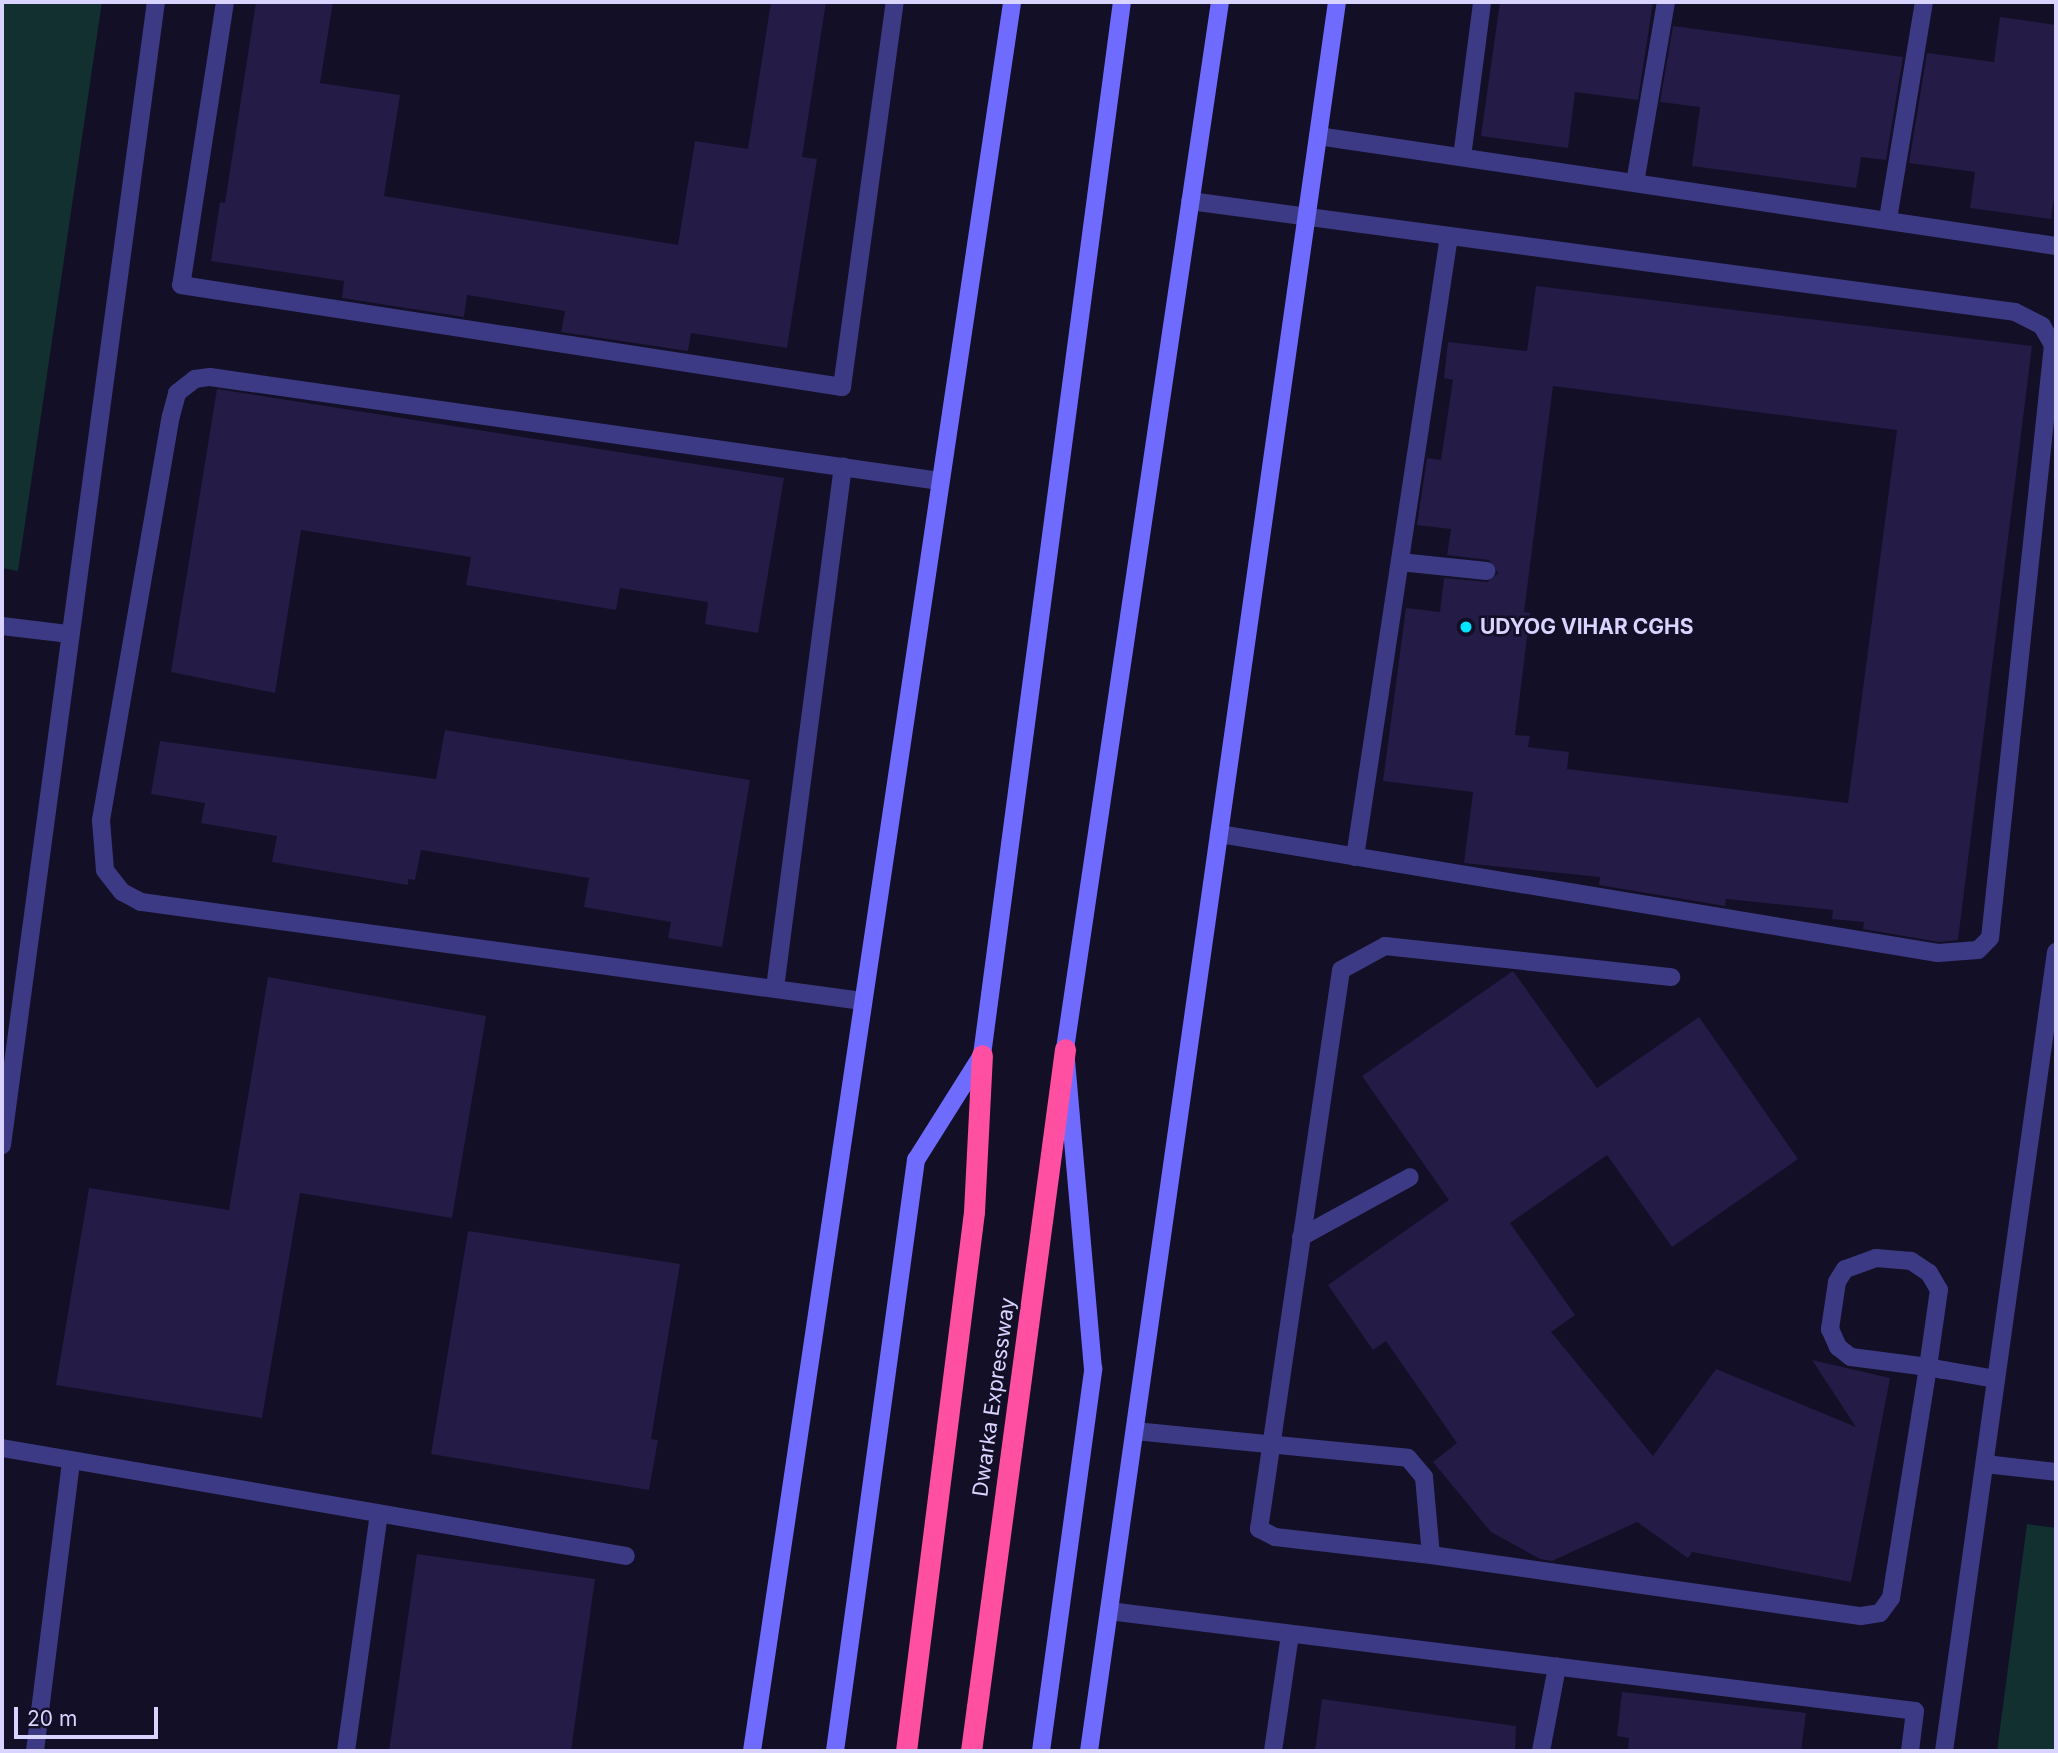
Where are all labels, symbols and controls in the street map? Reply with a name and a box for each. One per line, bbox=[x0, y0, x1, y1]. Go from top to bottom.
place label: UDYOG VIHAR CGHS bbox=[1480, 614, 1693, 640]
marker: UDYOG VIHAR CGHS bbox=[1458, 619, 1474, 635]
street label: Dwarka Expressway bbox=[968, 1296, 1020, 1498]
scale bar bbox=[18, 1694, 161, 1738]
text: 20 m bbox=[27, 1706, 77, 1731]

